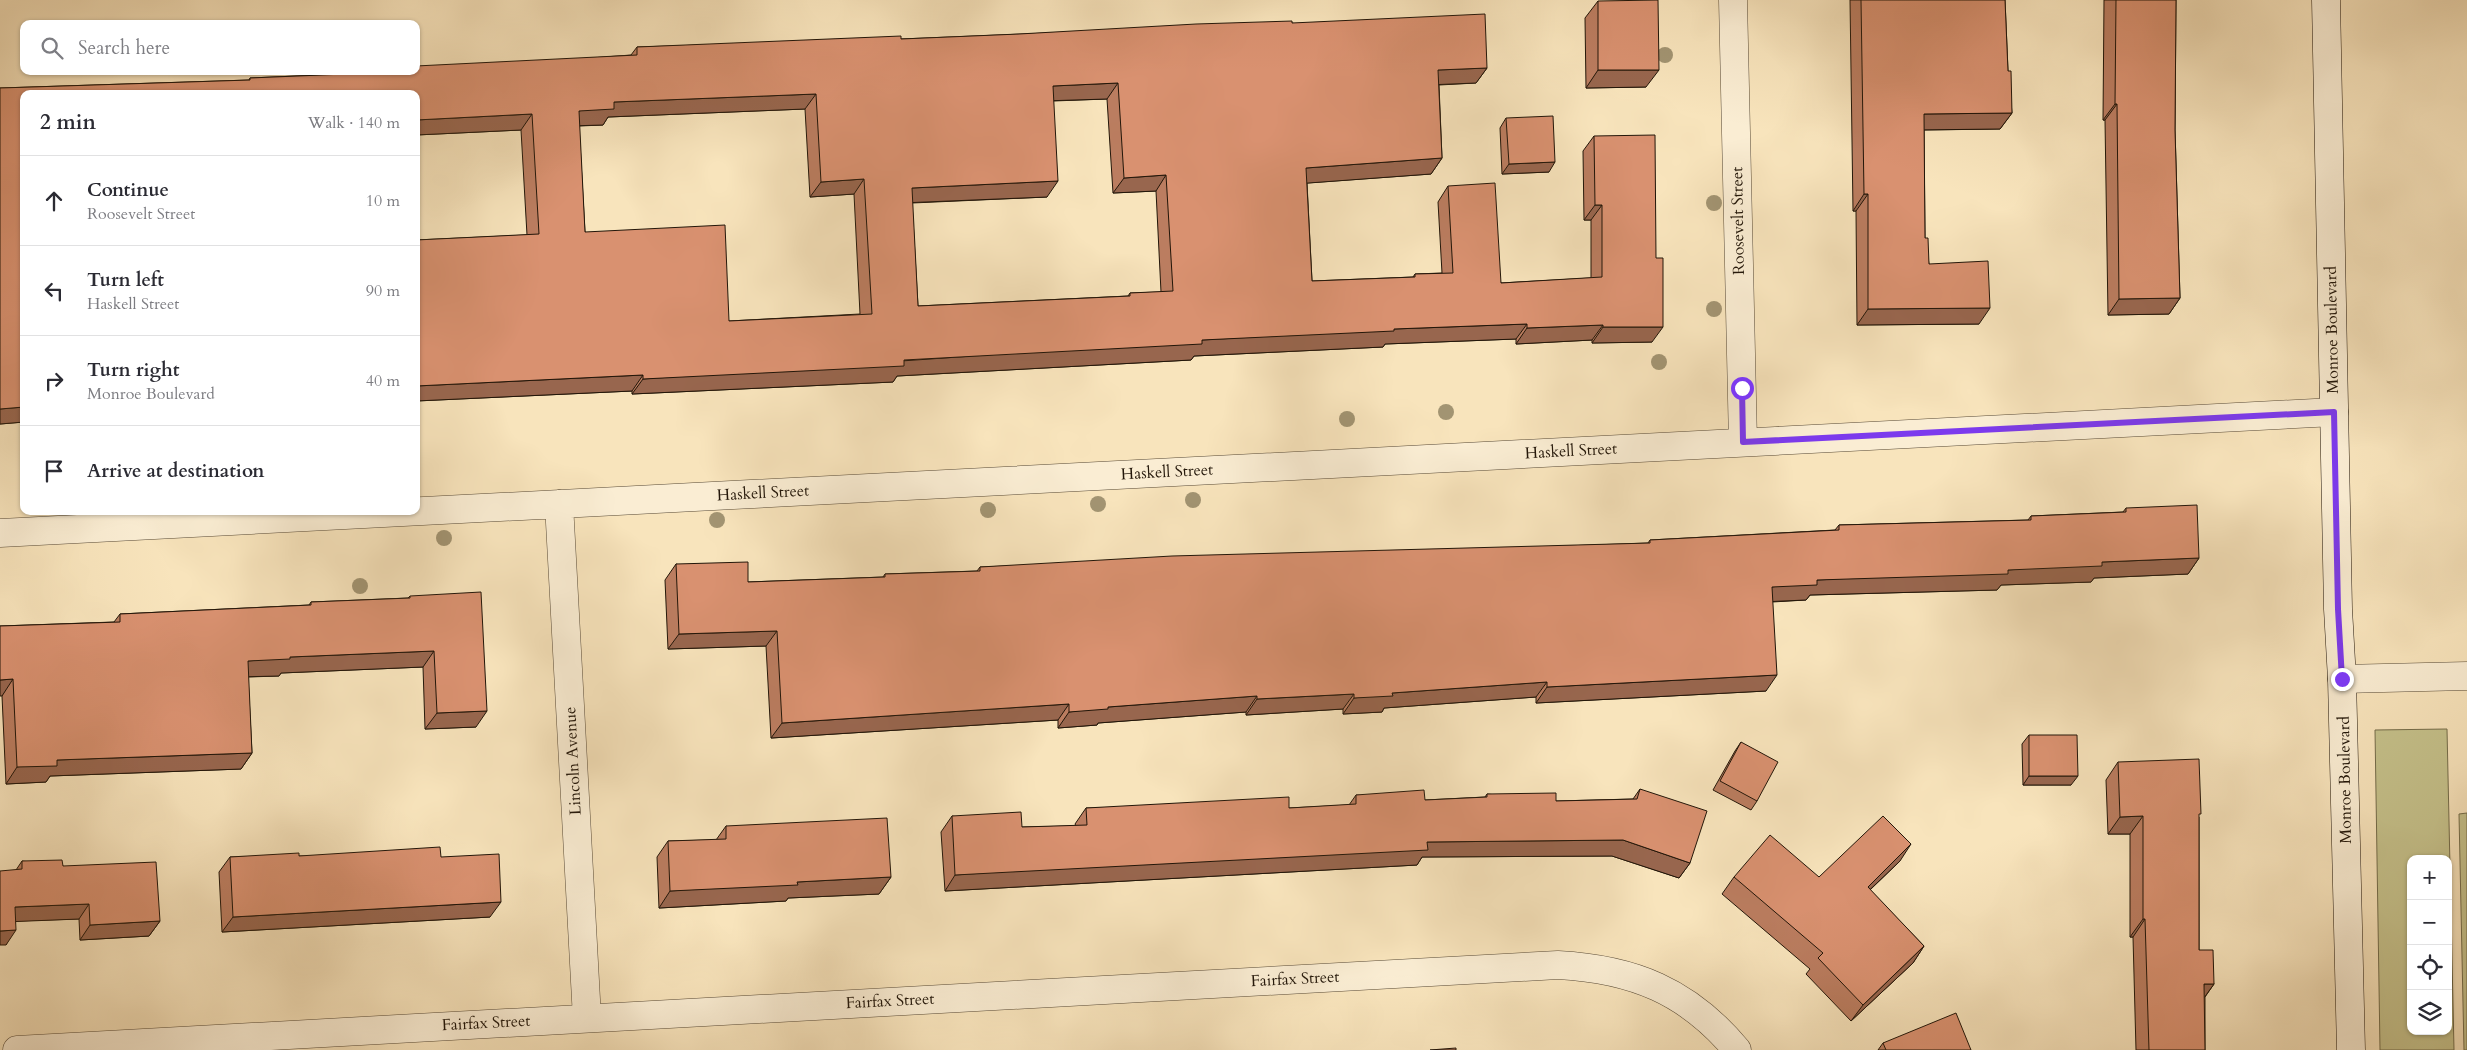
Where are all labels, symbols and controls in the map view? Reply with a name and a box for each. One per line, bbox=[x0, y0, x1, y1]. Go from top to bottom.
search box bbox=[20, 20, 420, 75]
icon: search bbox=[38, 34, 66, 62]
text: Search here bbox=[78, 35, 170, 61]
text: 2 min bbox=[40, 108, 96, 137]
text: Walk · 140 m bbox=[308, 112, 400, 134]
street label: Roosevelt Street bbox=[1726, 167, 1750, 275]
text: Continue bbox=[87, 177, 169, 203]
icon: ahead bbox=[40, 187, 68, 215]
text: 10 m bbox=[366, 190, 400, 212]
text: Roosevelt Street bbox=[87, 203, 195, 225]
street label: Monroe Boulevard bbox=[2320, 265, 2344, 394]
text: Turn left bbox=[87, 267, 164, 293]
icon: left bbox=[40, 277, 68, 305]
text: 90 m bbox=[366, 280, 400, 302]
text: Haskell Street bbox=[87, 293, 179, 315]
text: Turn right bbox=[87, 357, 179, 383]
icon: right bbox=[40, 367, 68, 395]
text: 40 m bbox=[366, 370, 400, 392]
route start bbox=[1731, 377, 1754, 400]
text: Monroe Boulevard bbox=[87, 383, 215, 405]
street label: Haskell Street bbox=[1524, 438, 1618, 464]
icon: arrive bbox=[40, 457, 68, 485]
text: Arrive at destination bbox=[87, 458, 264, 484]
street label: Haskell Street bbox=[1120, 459, 1214, 485]
street label: Haskell Street bbox=[716, 480, 810, 506]
route end bbox=[2331, 668, 2354, 691]
street label: Lincoln Avenue bbox=[559, 706, 587, 816]
street label: Monroe Boulevard bbox=[2333, 715, 2357, 844]
map controls bbox=[2407, 855, 2452, 1035]
button: + bbox=[2407, 855, 2452, 900]
button: − bbox=[2407, 900, 2452, 945]
button: locate bbox=[2407, 945, 2452, 990]
street label: Fairfax Street bbox=[1250, 966, 1340, 992]
street label: Fairfax Street bbox=[845, 988, 935, 1014]
button: layers bbox=[2407, 990, 2452, 1035]
street label: Fairfax Street bbox=[441, 1010, 531, 1036]

